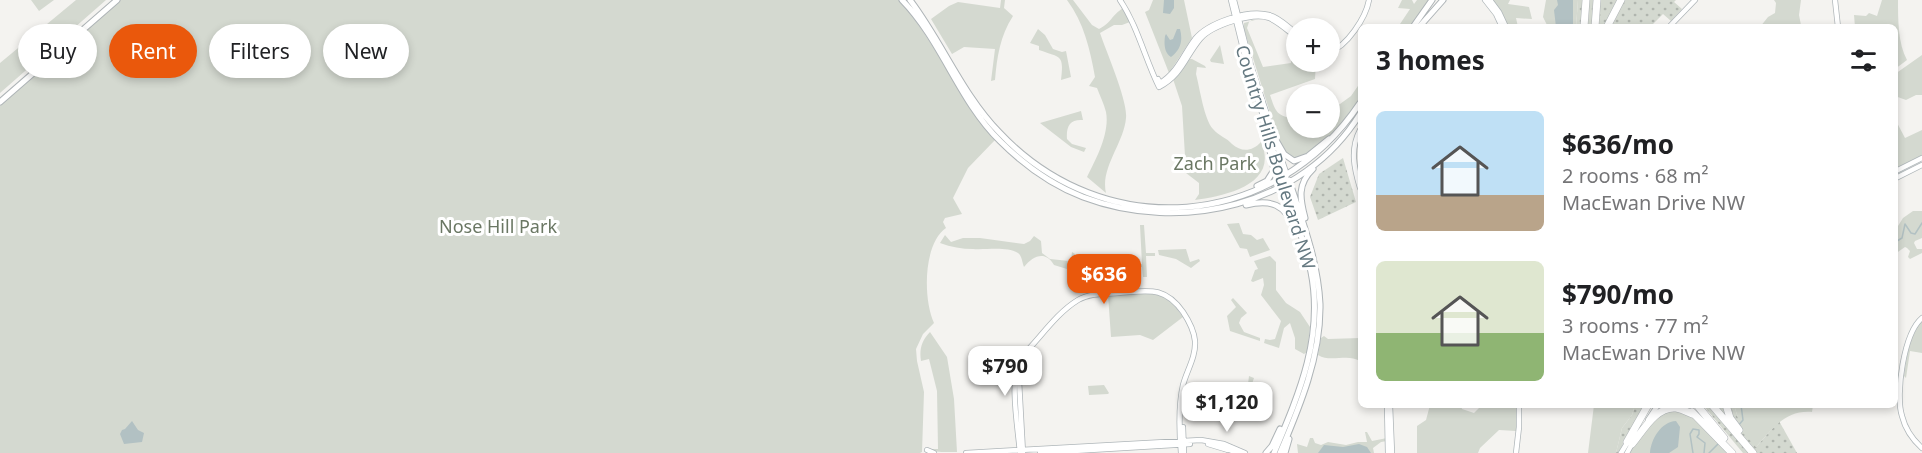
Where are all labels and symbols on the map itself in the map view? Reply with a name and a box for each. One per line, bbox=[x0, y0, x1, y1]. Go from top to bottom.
street label: Country Hills Boulevard NW bbox=[1230, 42, 1322, 272]
park label: Zach Park bbox=[1174, 151, 1257, 175]
park label: Nose Hill Park bbox=[439, 214, 557, 238]
pin: $636 bbox=[1068, 254, 1140, 305]
pin: $790 bbox=[969, 346, 1041, 397]
pin: $1,120 bbox=[1178, 382, 1276, 433]

